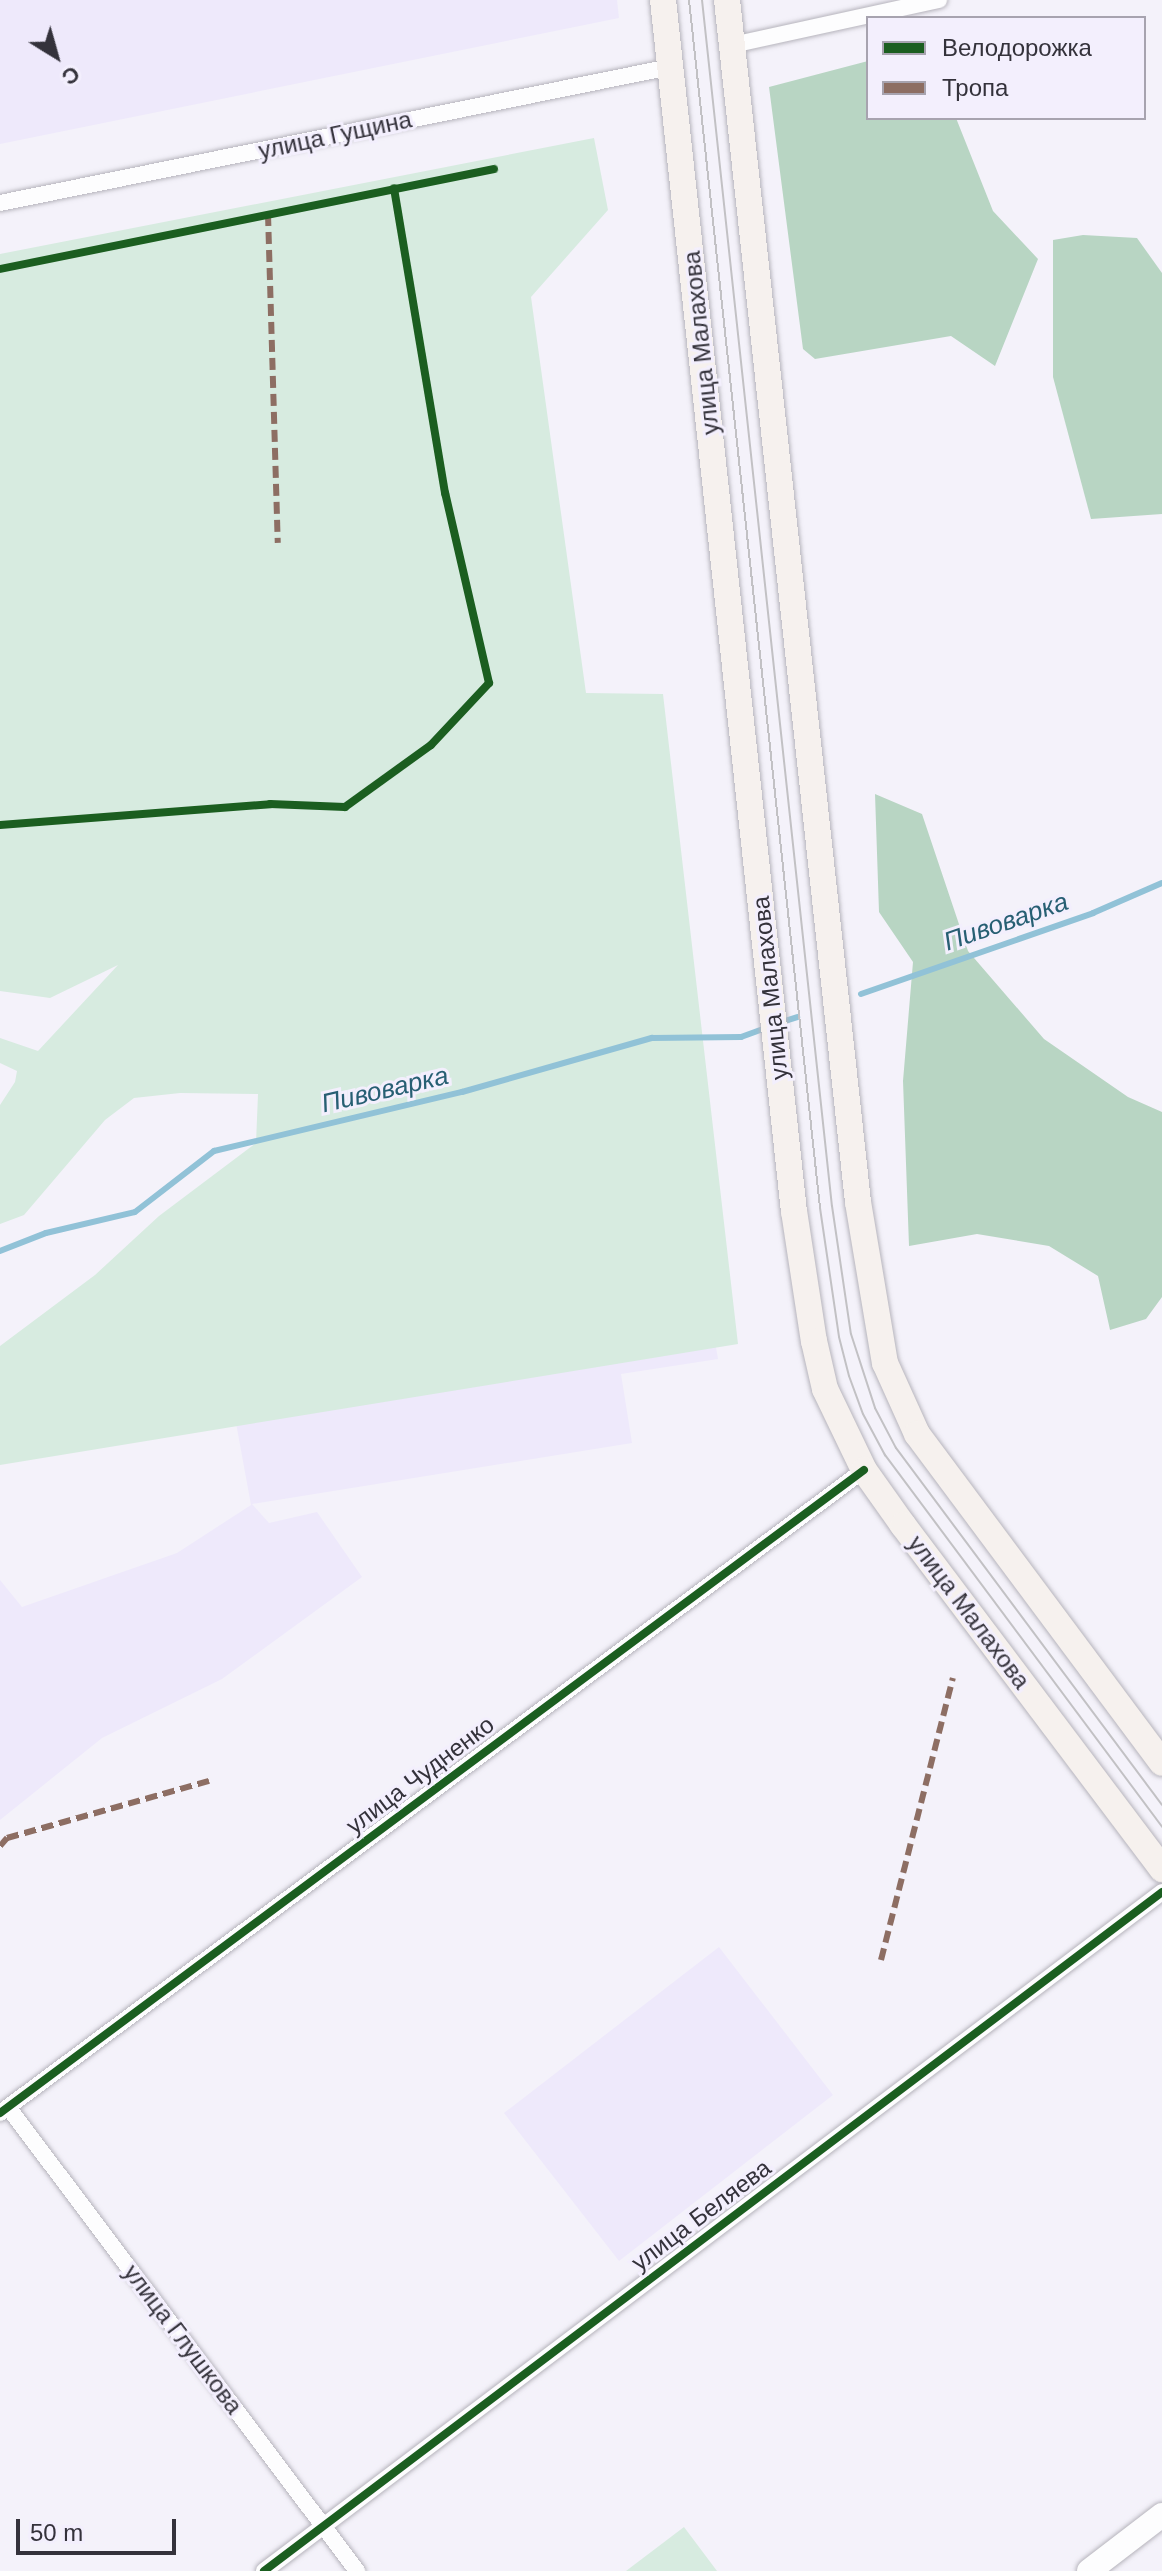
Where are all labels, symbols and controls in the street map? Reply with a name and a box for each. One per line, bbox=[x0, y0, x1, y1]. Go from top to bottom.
north arrow bbox=[16, 16, 96, 96]
legend bbox=[866, 16, 1146, 120]
text: Велодорожка bbox=[942, 34, 1092, 61]
text: С bbox=[57, 61, 85, 90]
text: Тропа bbox=[942, 74, 1008, 101]
street label: улица Гущина bbox=[256, 105, 414, 165]
street label: улица Малахова bbox=[677, 250, 725, 436]
water label: Пивоварка bbox=[940, 886, 1072, 958]
street label: улица Малахова bbox=[746, 895, 794, 1081]
water label: Пивоварка bbox=[318, 1060, 452, 1120]
street label: улица Малахова bbox=[902, 1530, 1036, 1694]
street label: улица Чудненко bbox=[340, 1710, 500, 1840]
street label: улица Беляева bbox=[626, 2153, 776, 2277]
street label: улица Глушкова bbox=[117, 2259, 249, 2419]
scale bar bbox=[20, 2503, 180, 2553]
text: 50 m bbox=[30, 2519, 83, 2546]

